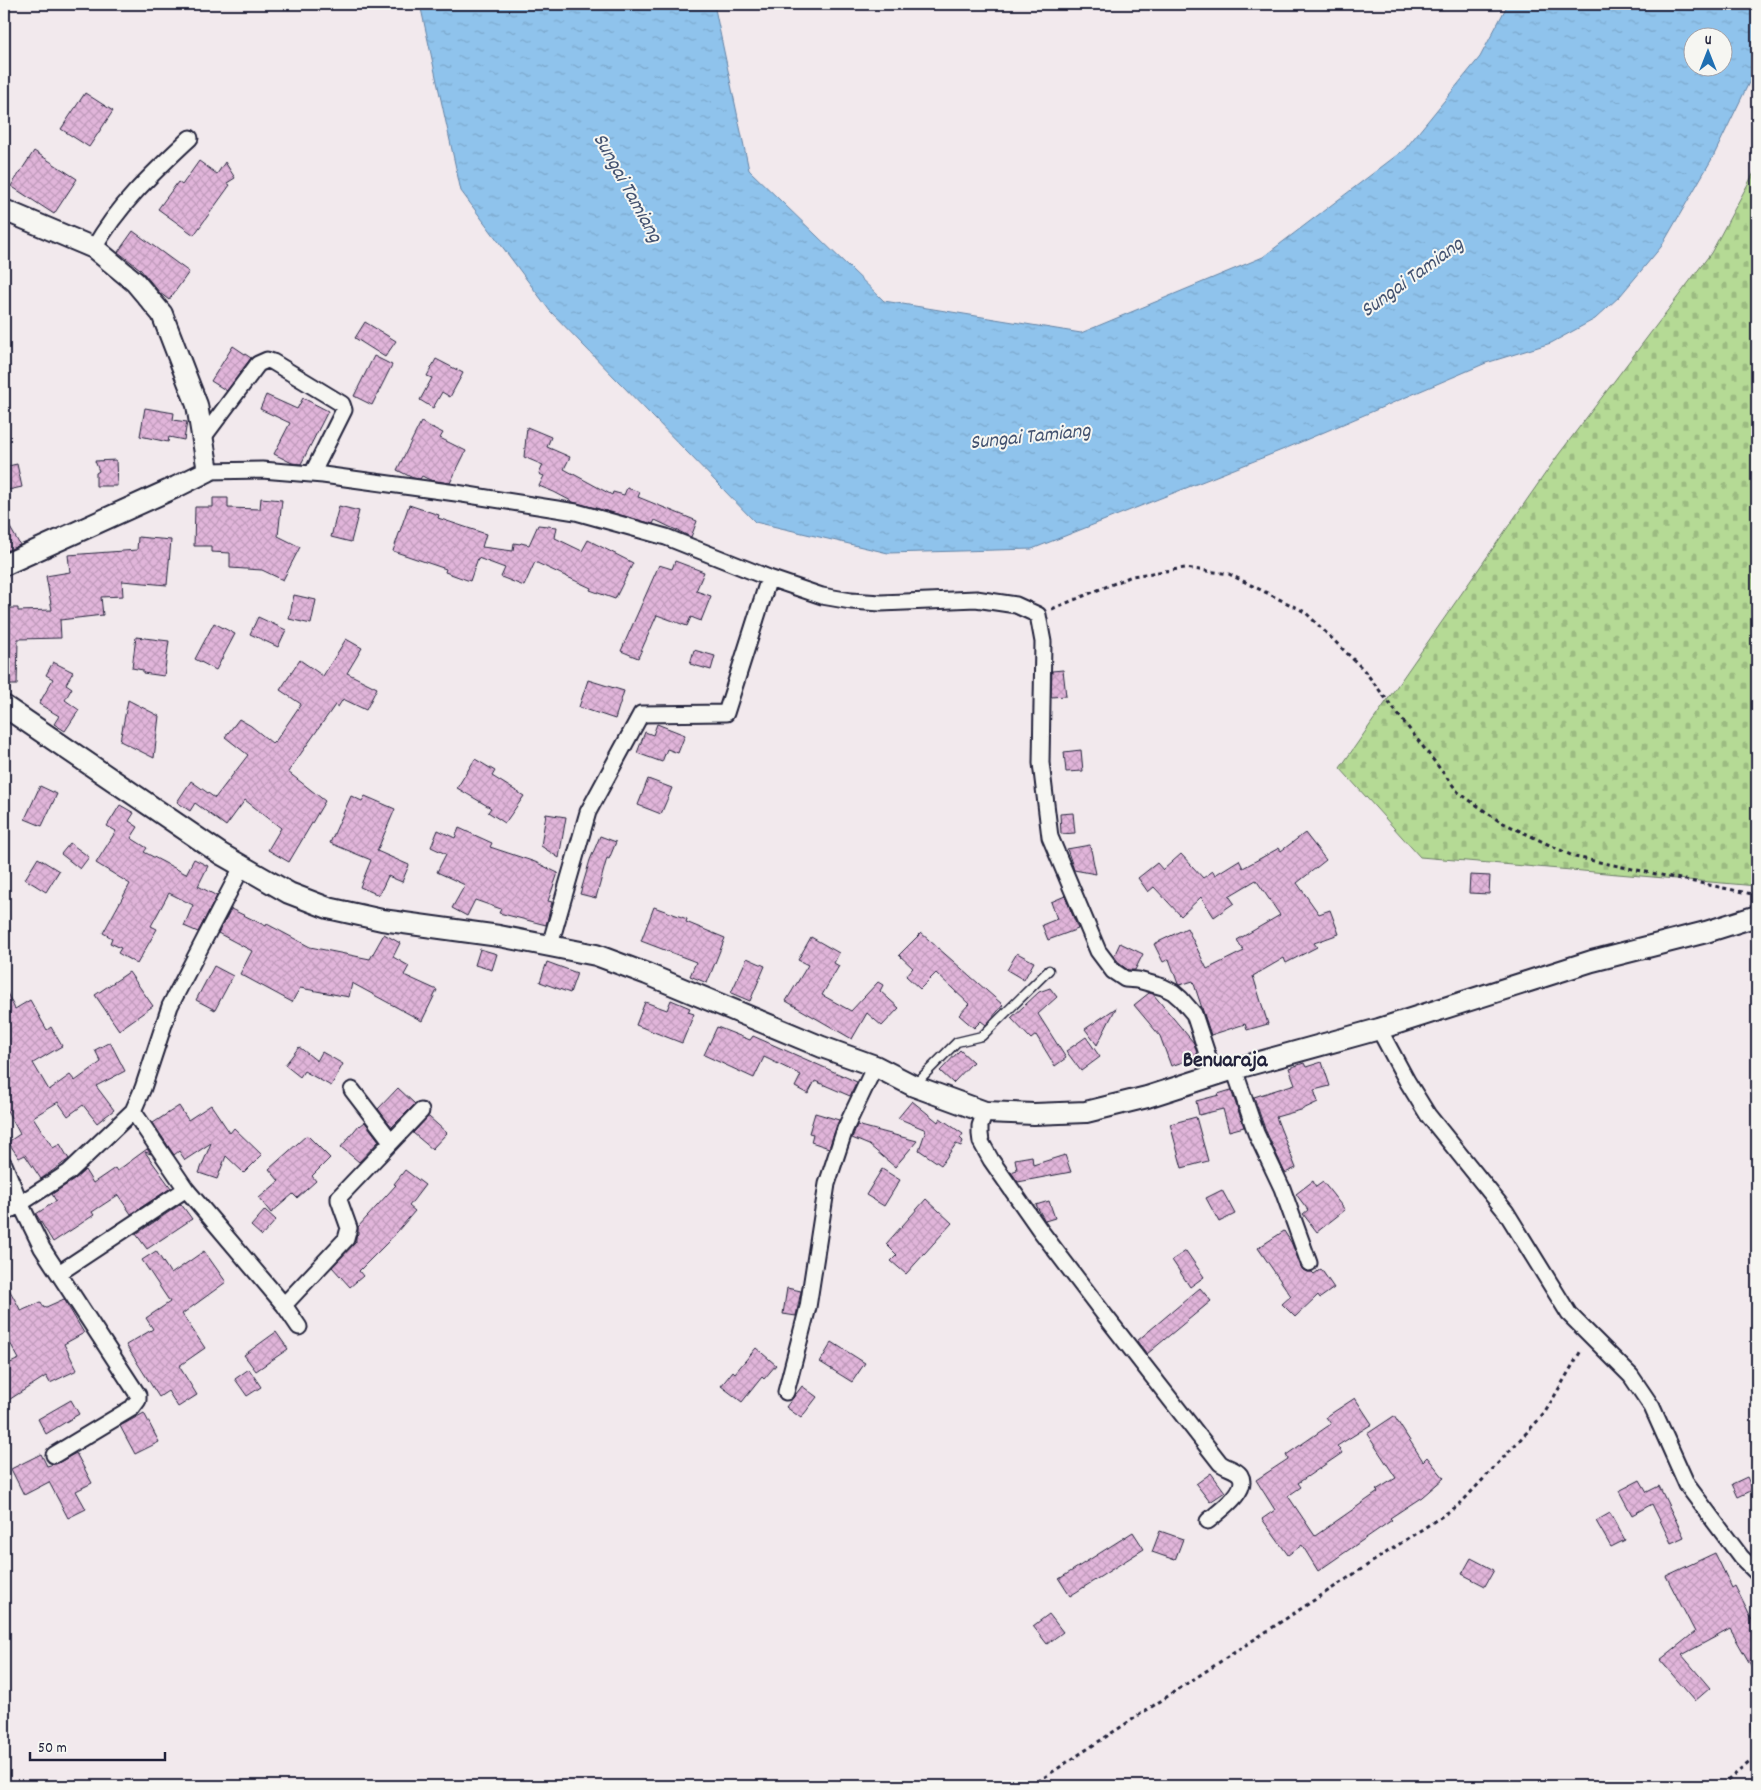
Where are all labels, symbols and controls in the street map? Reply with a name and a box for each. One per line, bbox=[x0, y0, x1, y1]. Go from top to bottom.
north arrow bbox=[1684, 28, 1734, 78]
text: U bbox=[1705, 31, 1712, 51]
water label: Sungai Tamiang bbox=[584, 128, 669, 249]
water label: Sungai Tamiang bbox=[1355, 230, 1471, 326]
water label: Sungai Tamiang bbox=[969, 417, 1093, 459]
district label: Benuaraja bbox=[1183, 1046, 1268, 1077]
scale bar bbox=[30, 1730, 165, 1762]
text: 50 m bbox=[38, 1738, 67, 1760]

